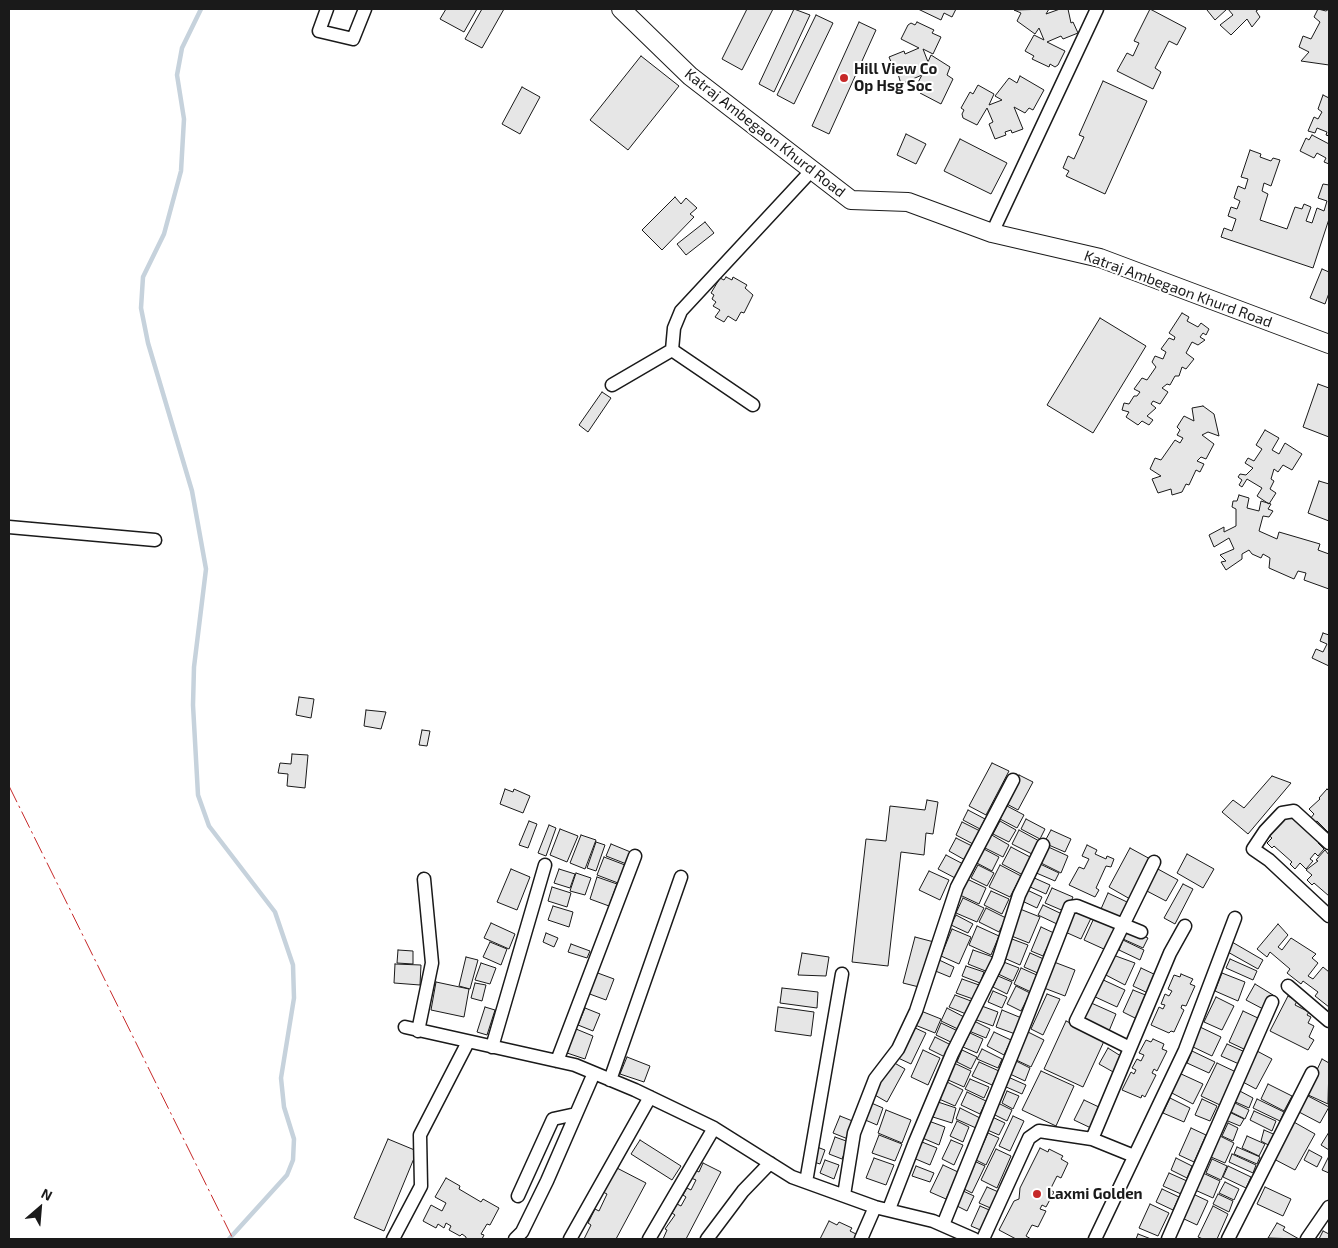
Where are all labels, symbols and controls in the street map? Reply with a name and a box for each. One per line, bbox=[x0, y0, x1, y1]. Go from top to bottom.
place label: Hill View Co Op Hsg Soc bbox=[854, 60, 937, 95]
street label: Katraj Ambegaon Khurd Road bbox=[681, 65, 849, 201]
marker: Hill View Co Op Hsg Soc bbox=[838, 72, 850, 84]
street label: Katraj Ambegaon Khurd Road bbox=[1082, 247, 1274, 331]
north arrow bbox=[15, 1183, 65, 1233]
text: N bbox=[39, 1184, 55, 1204]
place label: Laxmi Golden bbox=[1047, 1185, 1143, 1203]
marker: Laxmi Golden bbox=[1031, 1188, 1043, 1200]

